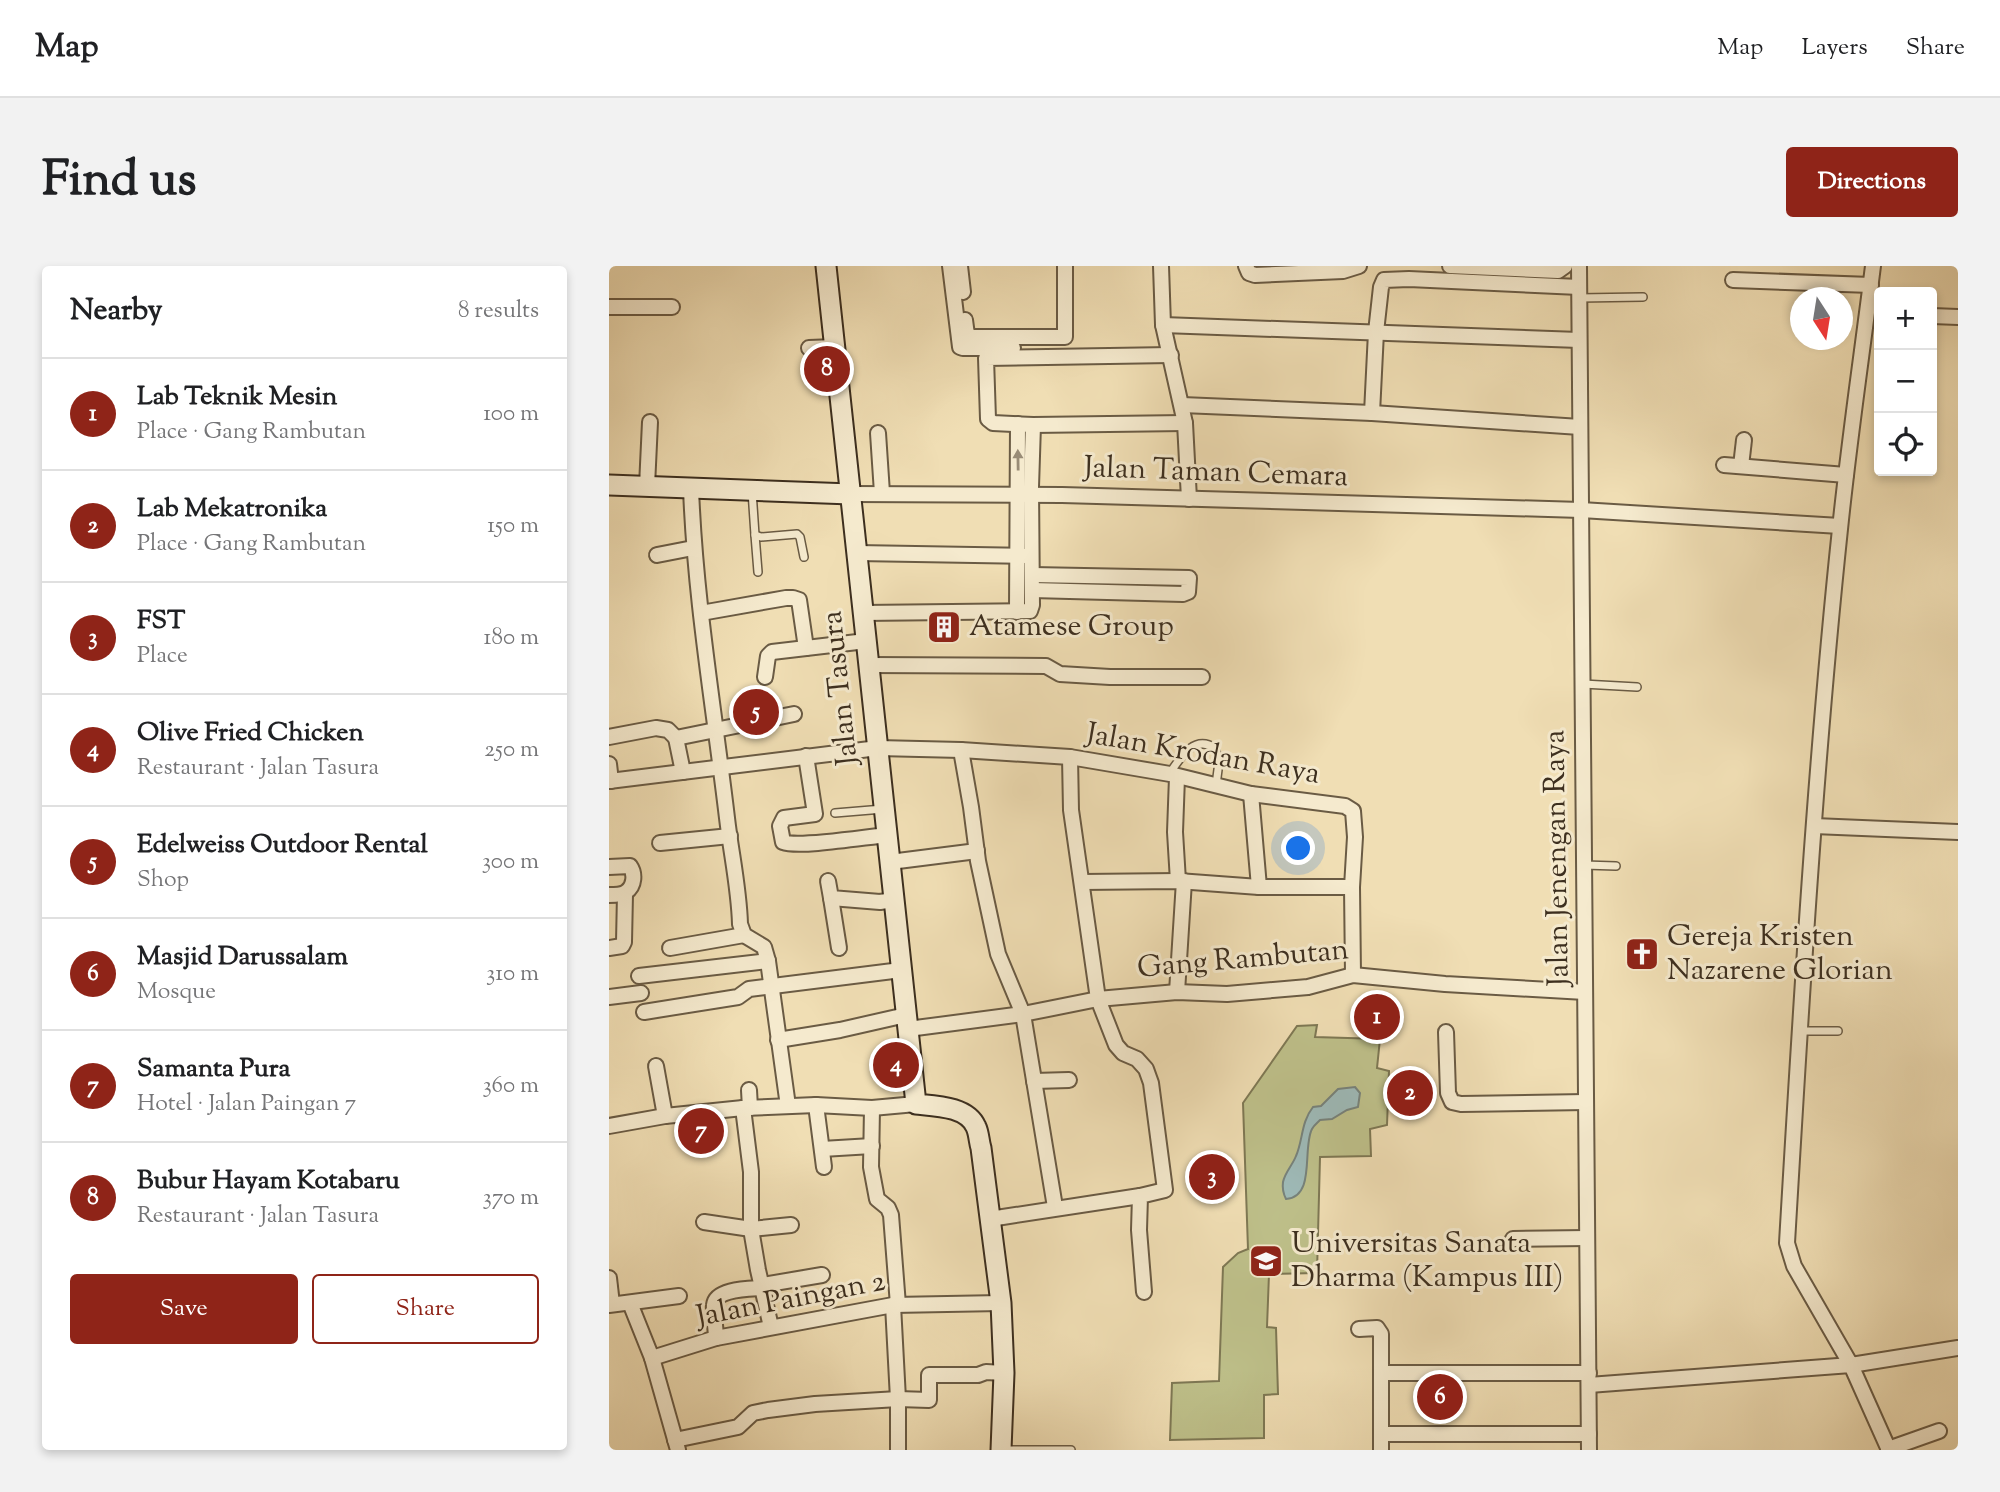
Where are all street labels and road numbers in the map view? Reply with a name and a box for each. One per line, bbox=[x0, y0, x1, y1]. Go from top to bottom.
street label: Jalan Taman Cemara bbox=[1081, 447, 1349, 499]
street label: Jalan Tasura bbox=[811, 608, 871, 769]
street label: Jalan Krodan Raya bbox=[1081, 713, 1323, 797]
street label: Jalan Jenengan Raya bbox=[1534, 729, 1582, 989]
street label: Gang Rambutan bbox=[1135, 929, 1351, 991]
street label: Jalan Paingan 2 bbox=[691, 1261, 889, 1340]

